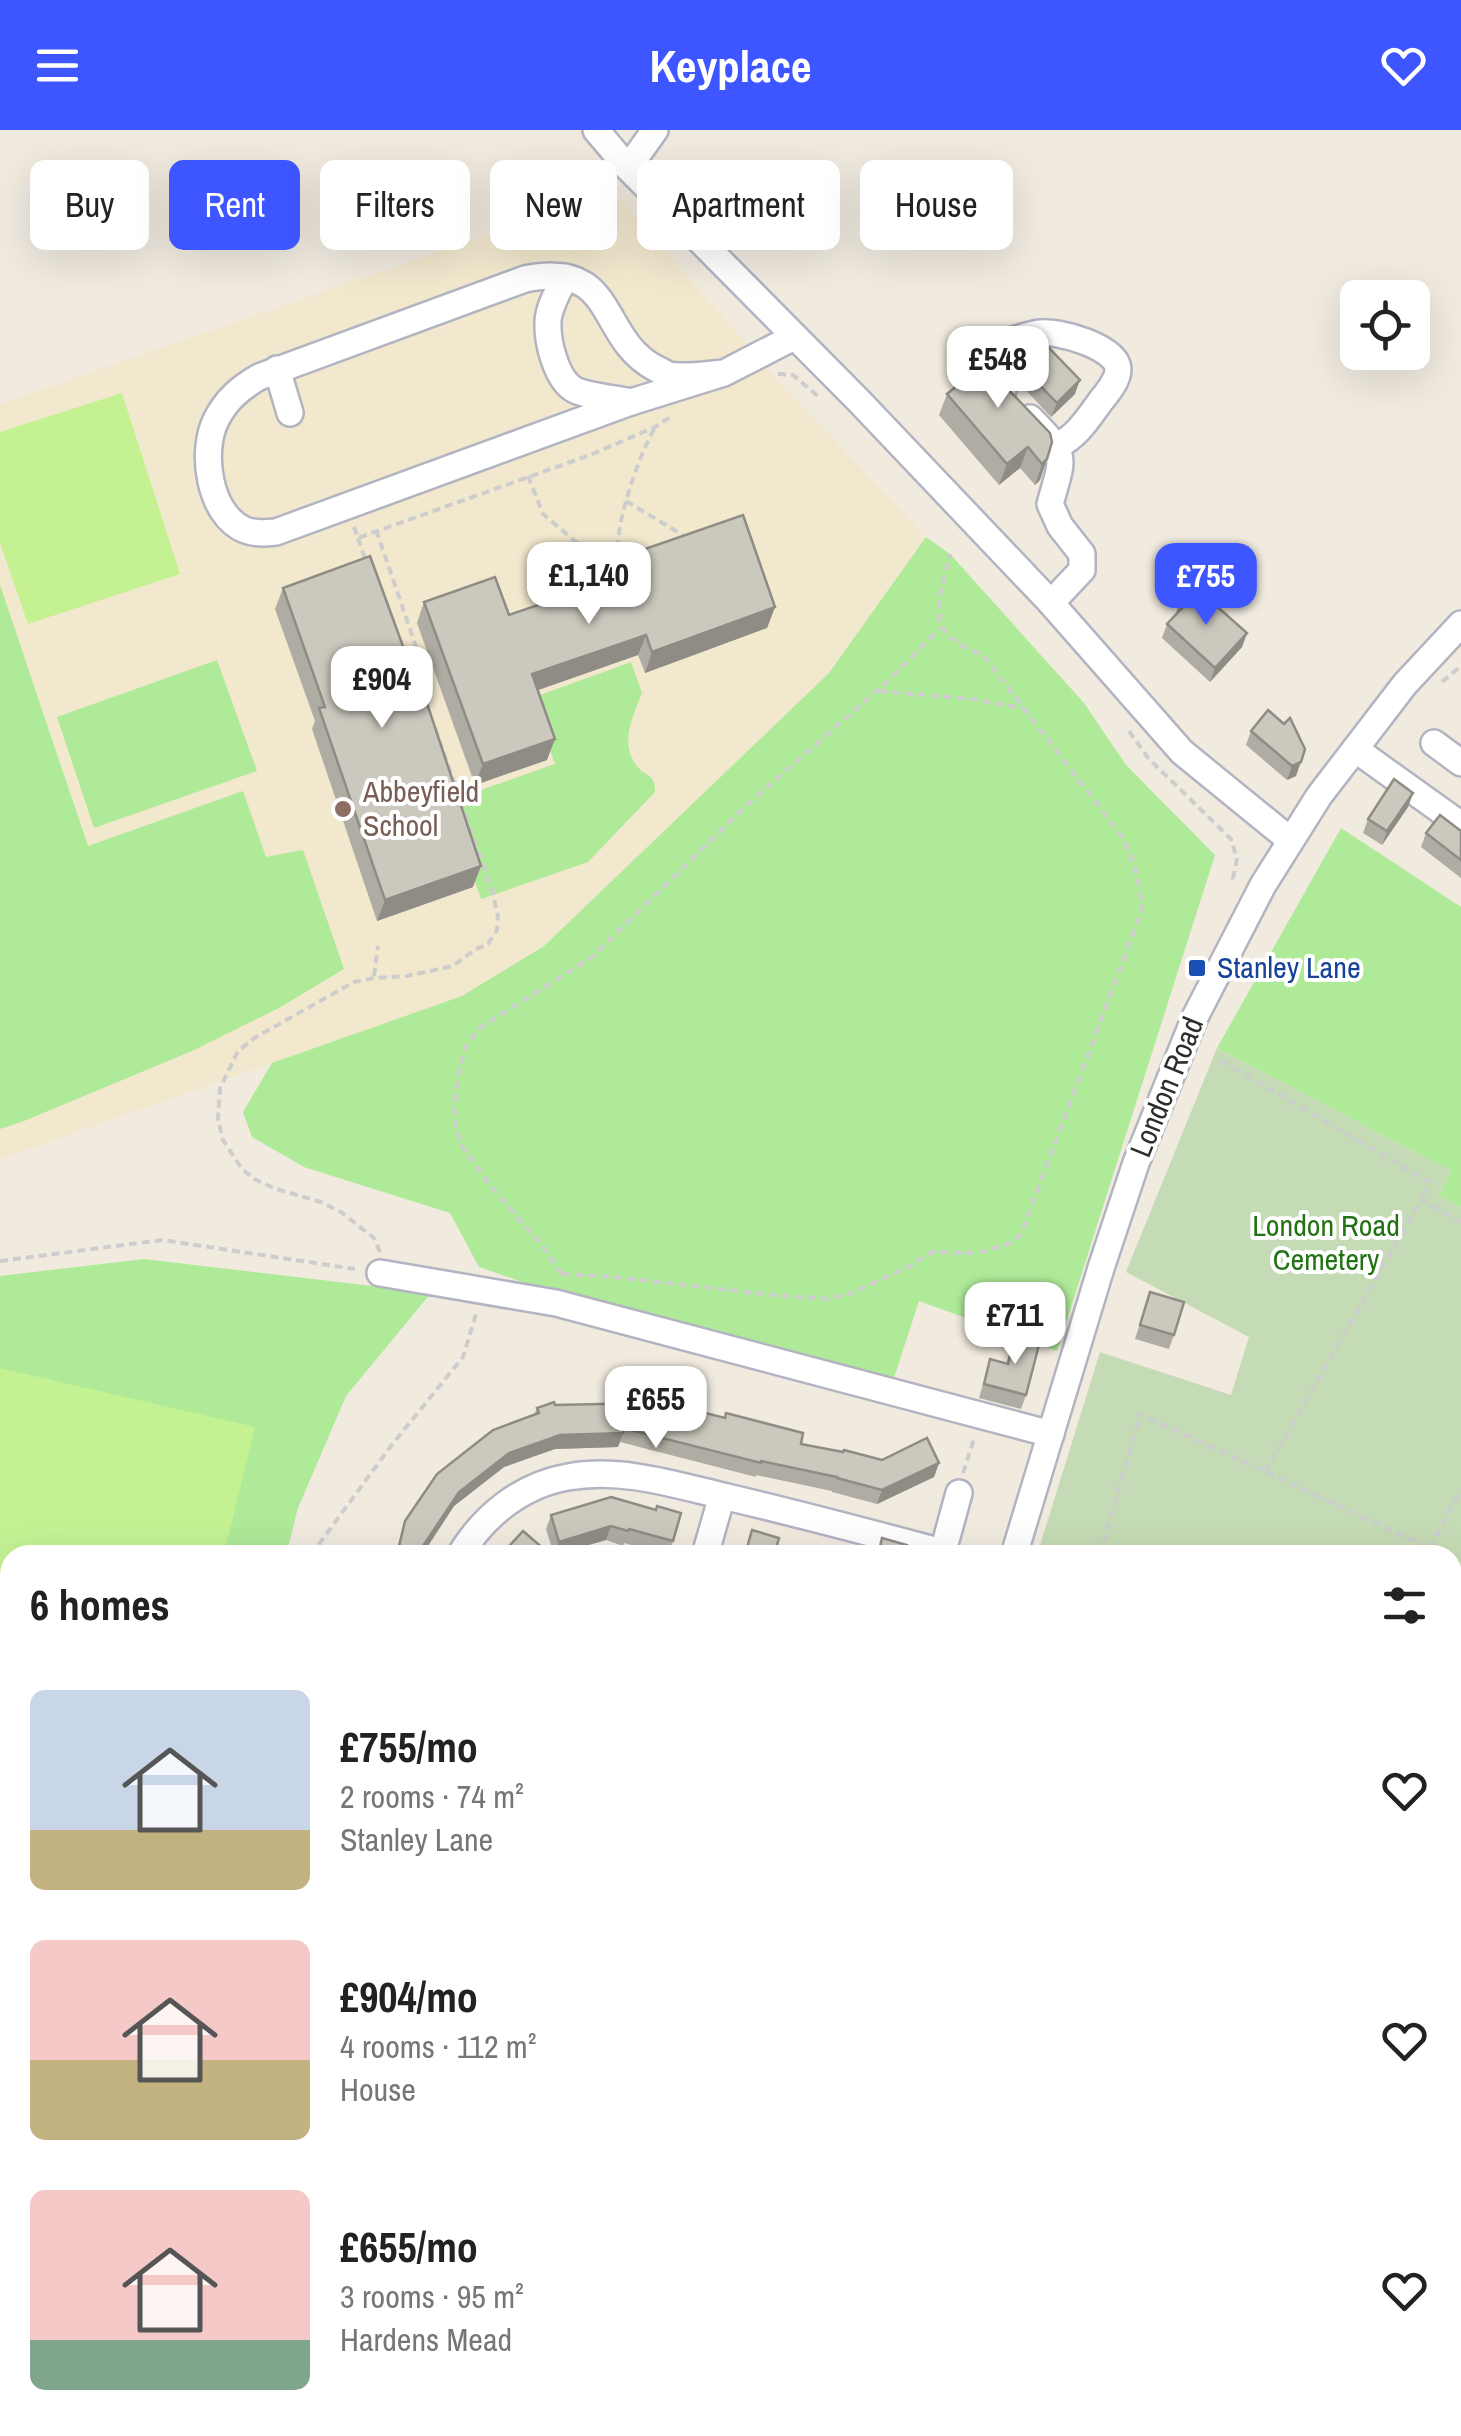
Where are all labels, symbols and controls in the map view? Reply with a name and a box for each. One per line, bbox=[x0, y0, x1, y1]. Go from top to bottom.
text: Keyplace bbox=[649, 35, 812, 96]
icon: menu bbox=[30, 38, 85, 93]
icon: heart bbox=[1376, 38, 1431, 93]
chip: Buy bbox=[30, 160, 149, 250]
chip: Rent bbox=[169, 160, 300, 250]
chip: Filters bbox=[320, 160, 470, 250]
chip: New bbox=[490, 160, 617, 250]
chip: Apartment bbox=[637, 160, 840, 250]
chip: House bbox=[860, 160, 1013, 250]
map controls bbox=[1340, 280, 1430, 370]
button: locate bbox=[1340, 280, 1430, 370]
pin: £548 bbox=[939, 326, 1057, 411]
text: £548 bbox=[969, 337, 1027, 380]
pin: £1,140 bbox=[508, 542, 670, 627]
pin: £755 bbox=[1147, 543, 1265, 628]
text: £1,140 bbox=[549, 553, 629, 596]
text: £755 bbox=[1177, 554, 1235, 597]
pin: £904 bbox=[323, 646, 441, 731]
text: £904 bbox=[353, 657, 411, 700]
place label: Abbeyfield School bbox=[362, 771, 479, 845]
marker: Abbeyfield School bbox=[332, 798, 354, 820]
place label: Stanley Lane bbox=[1217, 947, 1361, 987]
marker: Stanley Lane bbox=[1186, 957, 1208, 979]
street label: London Road bbox=[1120, 1011, 1212, 1163]
park label: London Road Cemetery bbox=[1252, 1205, 1400, 1279]
pin: £711 bbox=[956, 1282, 1074, 1367]
text: £711 bbox=[987, 1293, 1043, 1336]
pin: £655 bbox=[597, 1366, 715, 1451]
text: £655 bbox=[627, 1377, 685, 1420]
text: 6 homes bbox=[30, 1577, 170, 1633]
icon: filters bbox=[1377, 1578, 1432, 1633]
text: £755/mo bbox=[340, 1719, 478, 1775]
icon: home bbox=[110, 1730, 230, 1850]
icon: heart bbox=[1377, 1763, 1432, 1818]
text: 2 rooms · 74 m² bbox=[340, 1775, 524, 1818]
text: Stanley Lane bbox=[340, 1818, 493, 1861]
text: £904/mo bbox=[340, 1969, 478, 2025]
icon: home bbox=[110, 1980, 230, 2100]
icon: heart bbox=[1377, 2013, 1432, 2068]
text: 4 rooms · 112 m² bbox=[340, 2025, 536, 2068]
text: House bbox=[340, 2068, 416, 2111]
text: £655/mo bbox=[340, 2219, 478, 2275]
icon: home bbox=[110, 2230, 230, 2350]
icon: heart bbox=[1377, 2263, 1432, 2318]
text: 3 rooms · 95 m² bbox=[340, 2275, 524, 2318]
text: Hardens Mead bbox=[340, 2318, 512, 2361]

